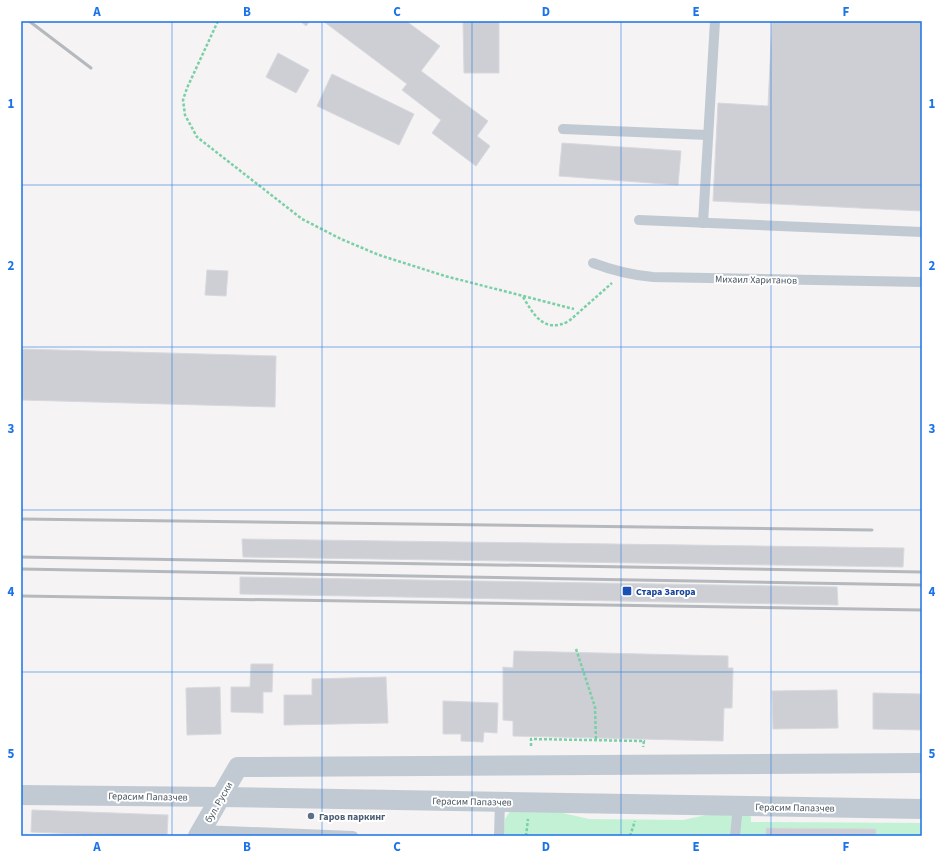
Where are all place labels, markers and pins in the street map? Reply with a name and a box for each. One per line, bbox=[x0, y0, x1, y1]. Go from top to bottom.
marker: Стара Загора bbox=[621, 585, 633, 597]
place label: Стара Загора bbox=[636, 585, 696, 599]
place label: Гаров паркинг bbox=[319, 810, 386, 824]
marker: Гаров паркинг bbox=[306, 811, 316, 821]

